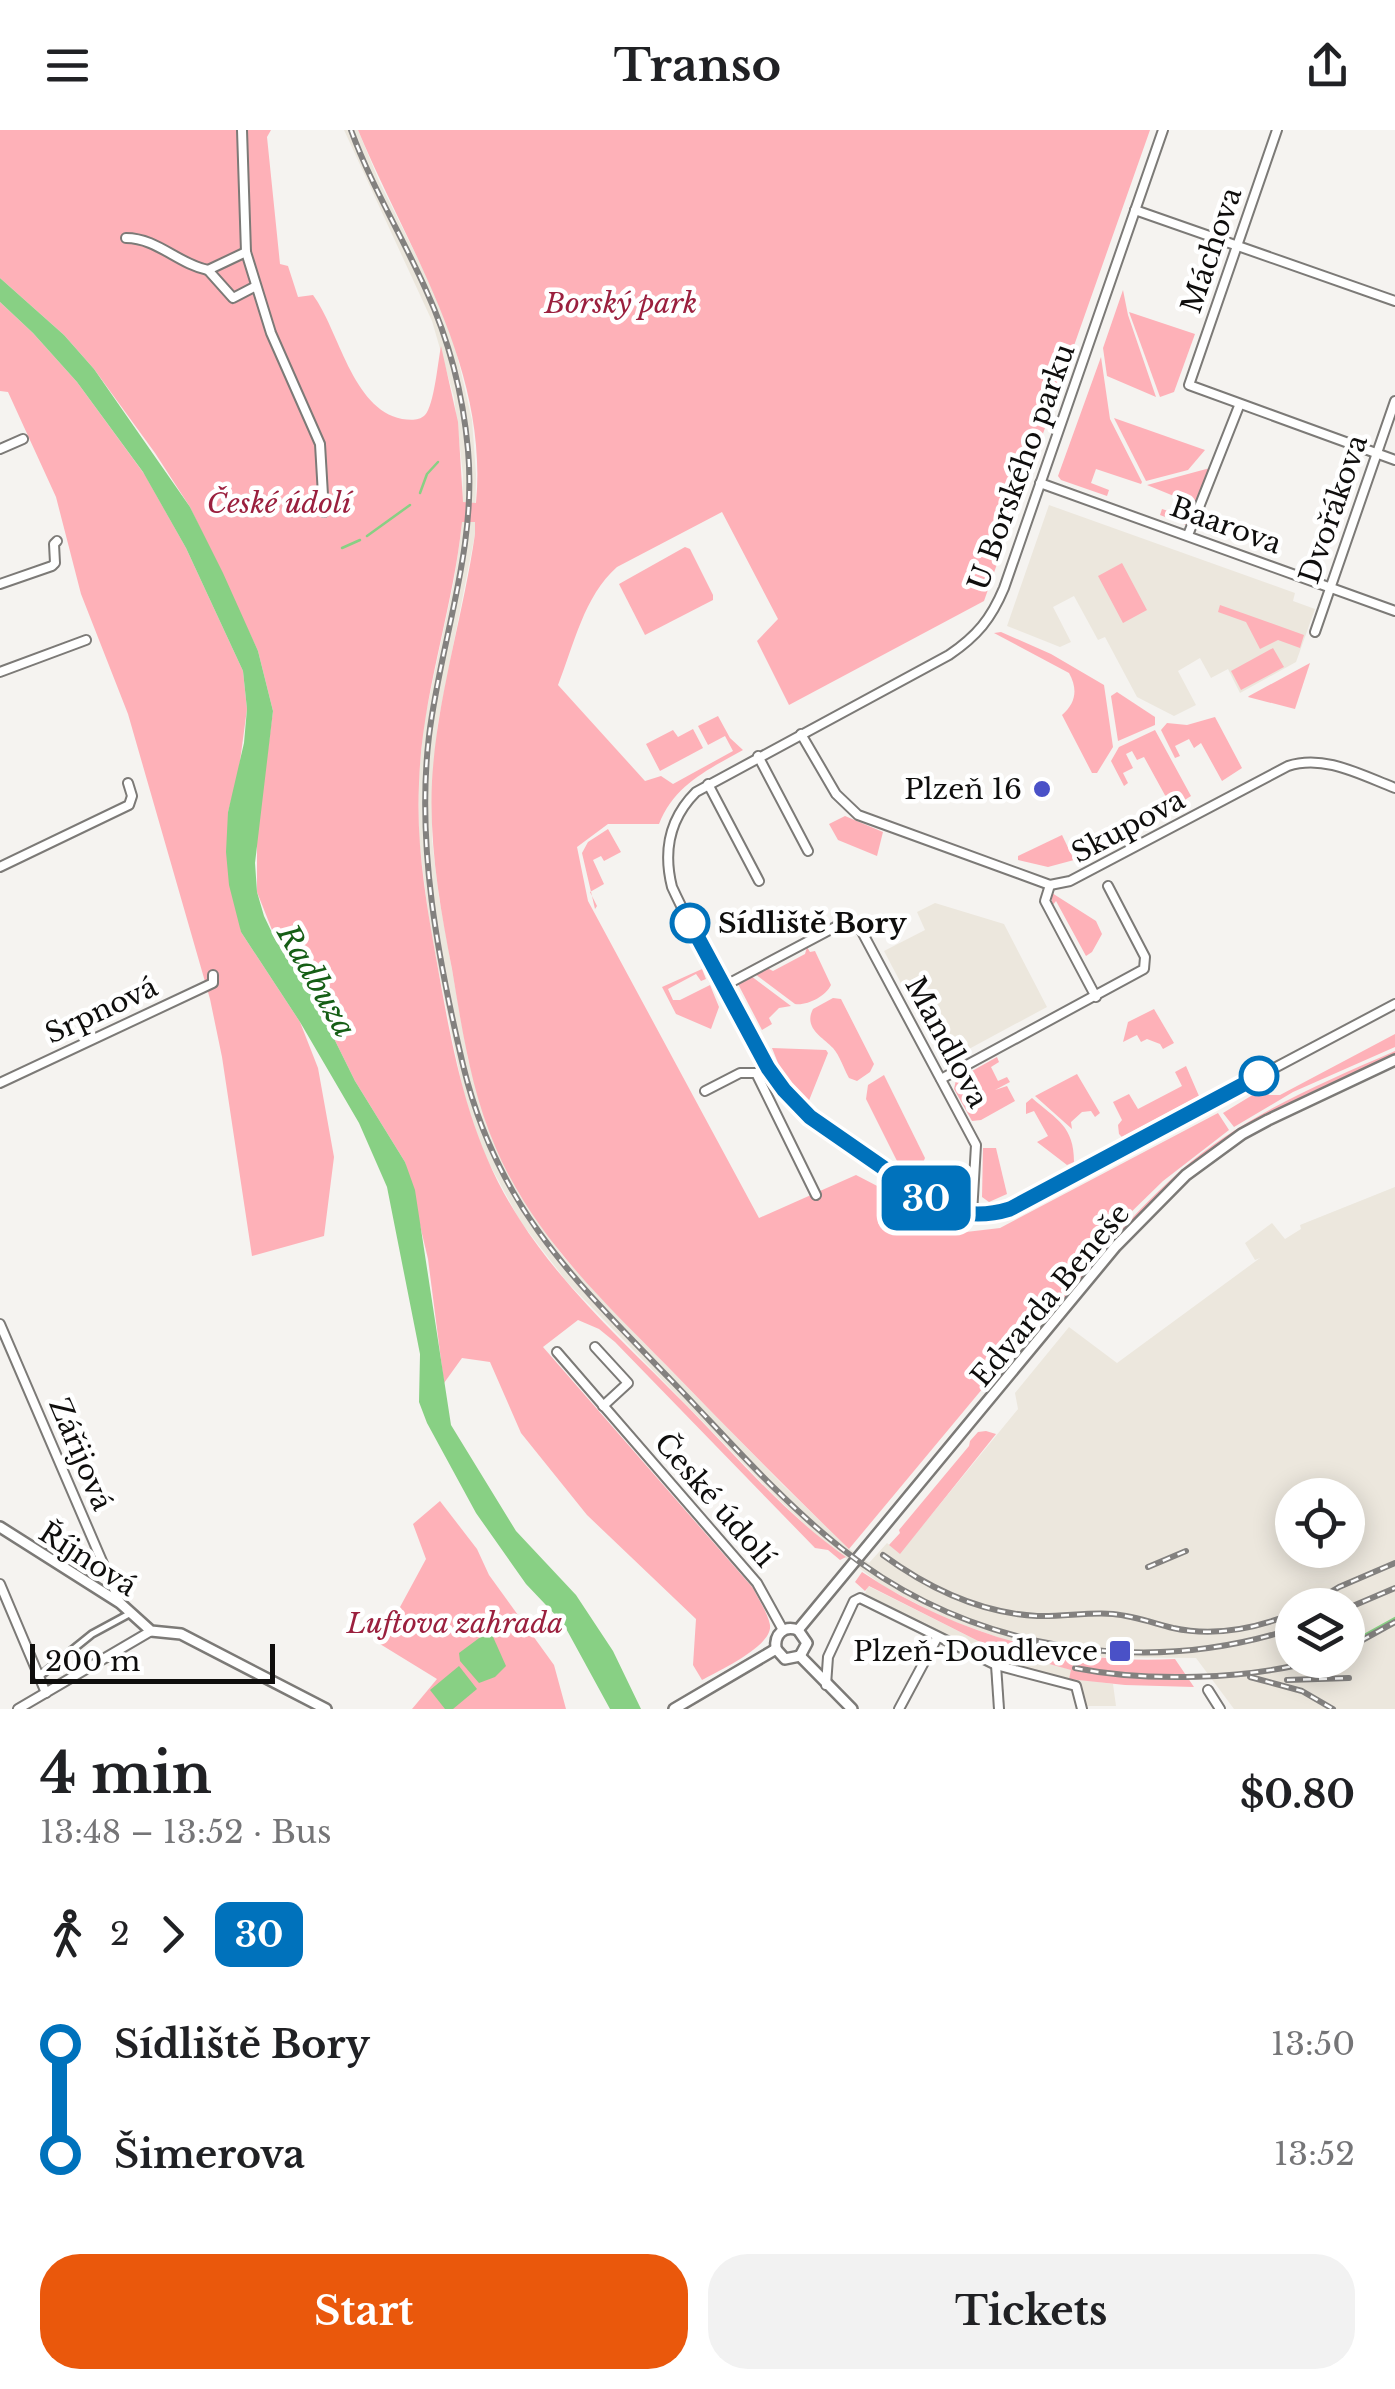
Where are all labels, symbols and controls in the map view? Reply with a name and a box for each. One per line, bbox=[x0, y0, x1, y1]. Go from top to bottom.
text: Transo bbox=[614, 37, 781, 93]
icon: menu bbox=[40, 38, 95, 93]
icon: share bbox=[1300, 38, 1355, 93]
street label: Máchova bbox=[1174, 182, 1249, 317]
park label: Borský park bbox=[544, 286, 697, 321]
street label: U Borského parku bbox=[961, 339, 1082, 595]
street label: Dvořákova bbox=[1292, 430, 1375, 588]
park label: České údolí bbox=[207, 486, 354, 521]
street label: Baarova bbox=[1166, 489, 1287, 562]
place label: Plzeň 16 bbox=[904, 772, 1022, 807]
marker: Plzeň 16 bbox=[1031, 778, 1053, 800]
street label: Skupova bbox=[1066, 782, 1191, 871]
marker: Sídliště Bory bbox=[671, 904, 709, 942]
place label: Sídliště Bory bbox=[718, 906, 907, 941]
water label: Radbuza bbox=[269, 917, 364, 1044]
street label: Srpnová bbox=[40, 969, 163, 1052]
street label: Mandlova bbox=[897, 971, 996, 1114]
unlabelled marker bbox=[1240, 1057, 1278, 1095]
line badge: 30 bbox=[881, 1166, 971, 1230]
text: 30 bbox=[902, 1177, 950, 1220]
street label: Edvarda Beneše bbox=[964, 1197, 1137, 1394]
street label: Zářijová bbox=[41, 1393, 120, 1516]
street label: České údolí bbox=[647, 1426, 783, 1575]
map controls bbox=[1275, 1478, 1365, 1678]
button: locate bbox=[1275, 1478, 1365, 1568]
street label: Říjnová bbox=[32, 1515, 144, 1604]
button: layers bbox=[1275, 1588, 1365, 1678]
park label: Luftova zahrada bbox=[346, 1606, 563, 1641]
place label: Plzeň-Doudlevce bbox=[853, 1634, 1098, 1669]
marker: Plzeň-Doudlevce bbox=[1107, 1638, 1133, 1664]
scale bar bbox=[30, 1639, 275, 1684]
text: 200 m bbox=[45, 1644, 140, 1679]
text: 4 min bbox=[40, 1740, 212, 1808]
text: $0.80 bbox=[1240, 1771, 1355, 1818]
text: 13:48 – 13:52 · Bus bbox=[40, 1812, 332, 1852]
icon: walk bbox=[40, 1907, 95, 1962]
icon: forward bbox=[145, 1907, 200, 1962]
text: 30 bbox=[235, 1913, 283, 1956]
text: 2 bbox=[110, 1914, 130, 1954]
text: Sídliště Bory bbox=[114, 2021, 370, 2068]
text: 13:50 bbox=[1271, 2024, 1355, 2064]
text: Šimerova bbox=[114, 2131, 305, 2178]
text: 13:52 bbox=[1274, 2134, 1355, 2174]
button: Start bbox=[40, 2254, 688, 2369]
button: Tickets bbox=[708, 2254, 1355, 2369]

